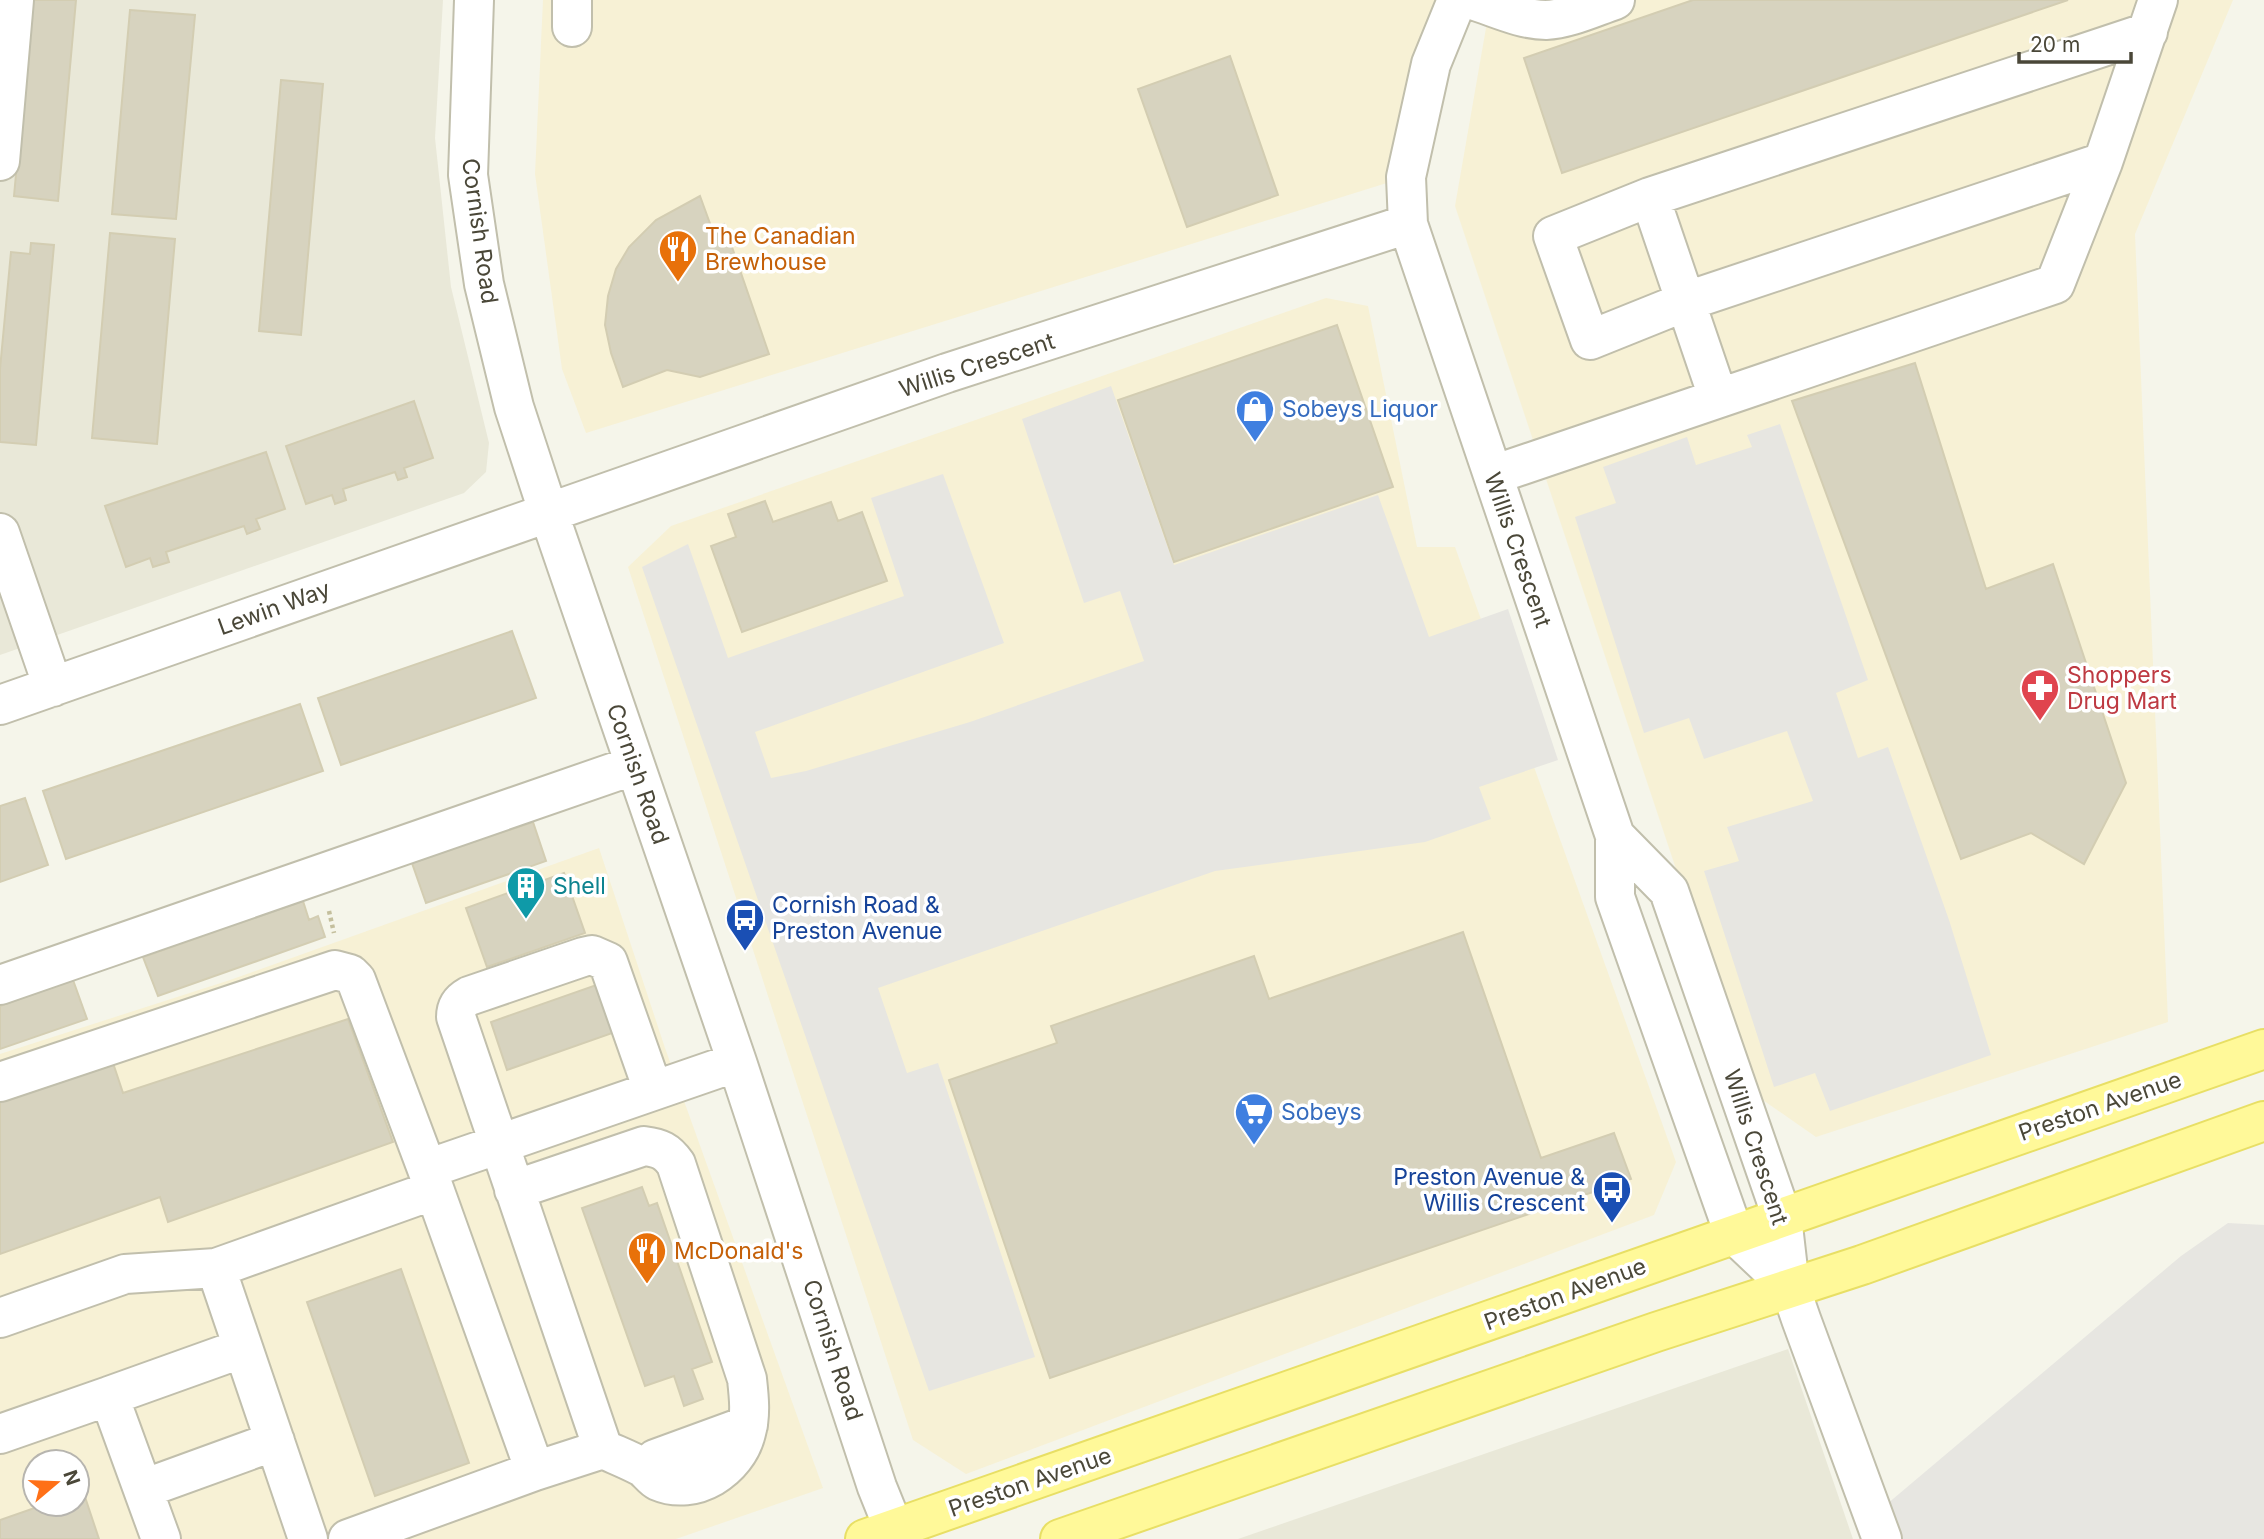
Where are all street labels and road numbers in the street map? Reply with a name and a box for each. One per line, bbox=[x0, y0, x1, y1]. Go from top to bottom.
street label: Cornish Road bbox=[456, 157, 504, 305]
street label: Willis Crescent bbox=[896, 327, 1059, 403]
street label: Willis Crescent bbox=[1478, 469, 1558, 632]
street label: Lewin Way bbox=[214, 575, 334, 641]
street label: Cornish Road bbox=[601, 700, 675, 848]
street label: Preston Avenue bbox=[2015, 1065, 2185, 1147]
street label: Willis Crescent bbox=[1718, 1066, 1794, 1229]
street label: Preston Avenue bbox=[1480, 1252, 1650, 1336]
street label: Cornish Road bbox=[797, 1276, 869, 1424]
street label: Preston Avenue bbox=[945, 1441, 1115, 1523]

